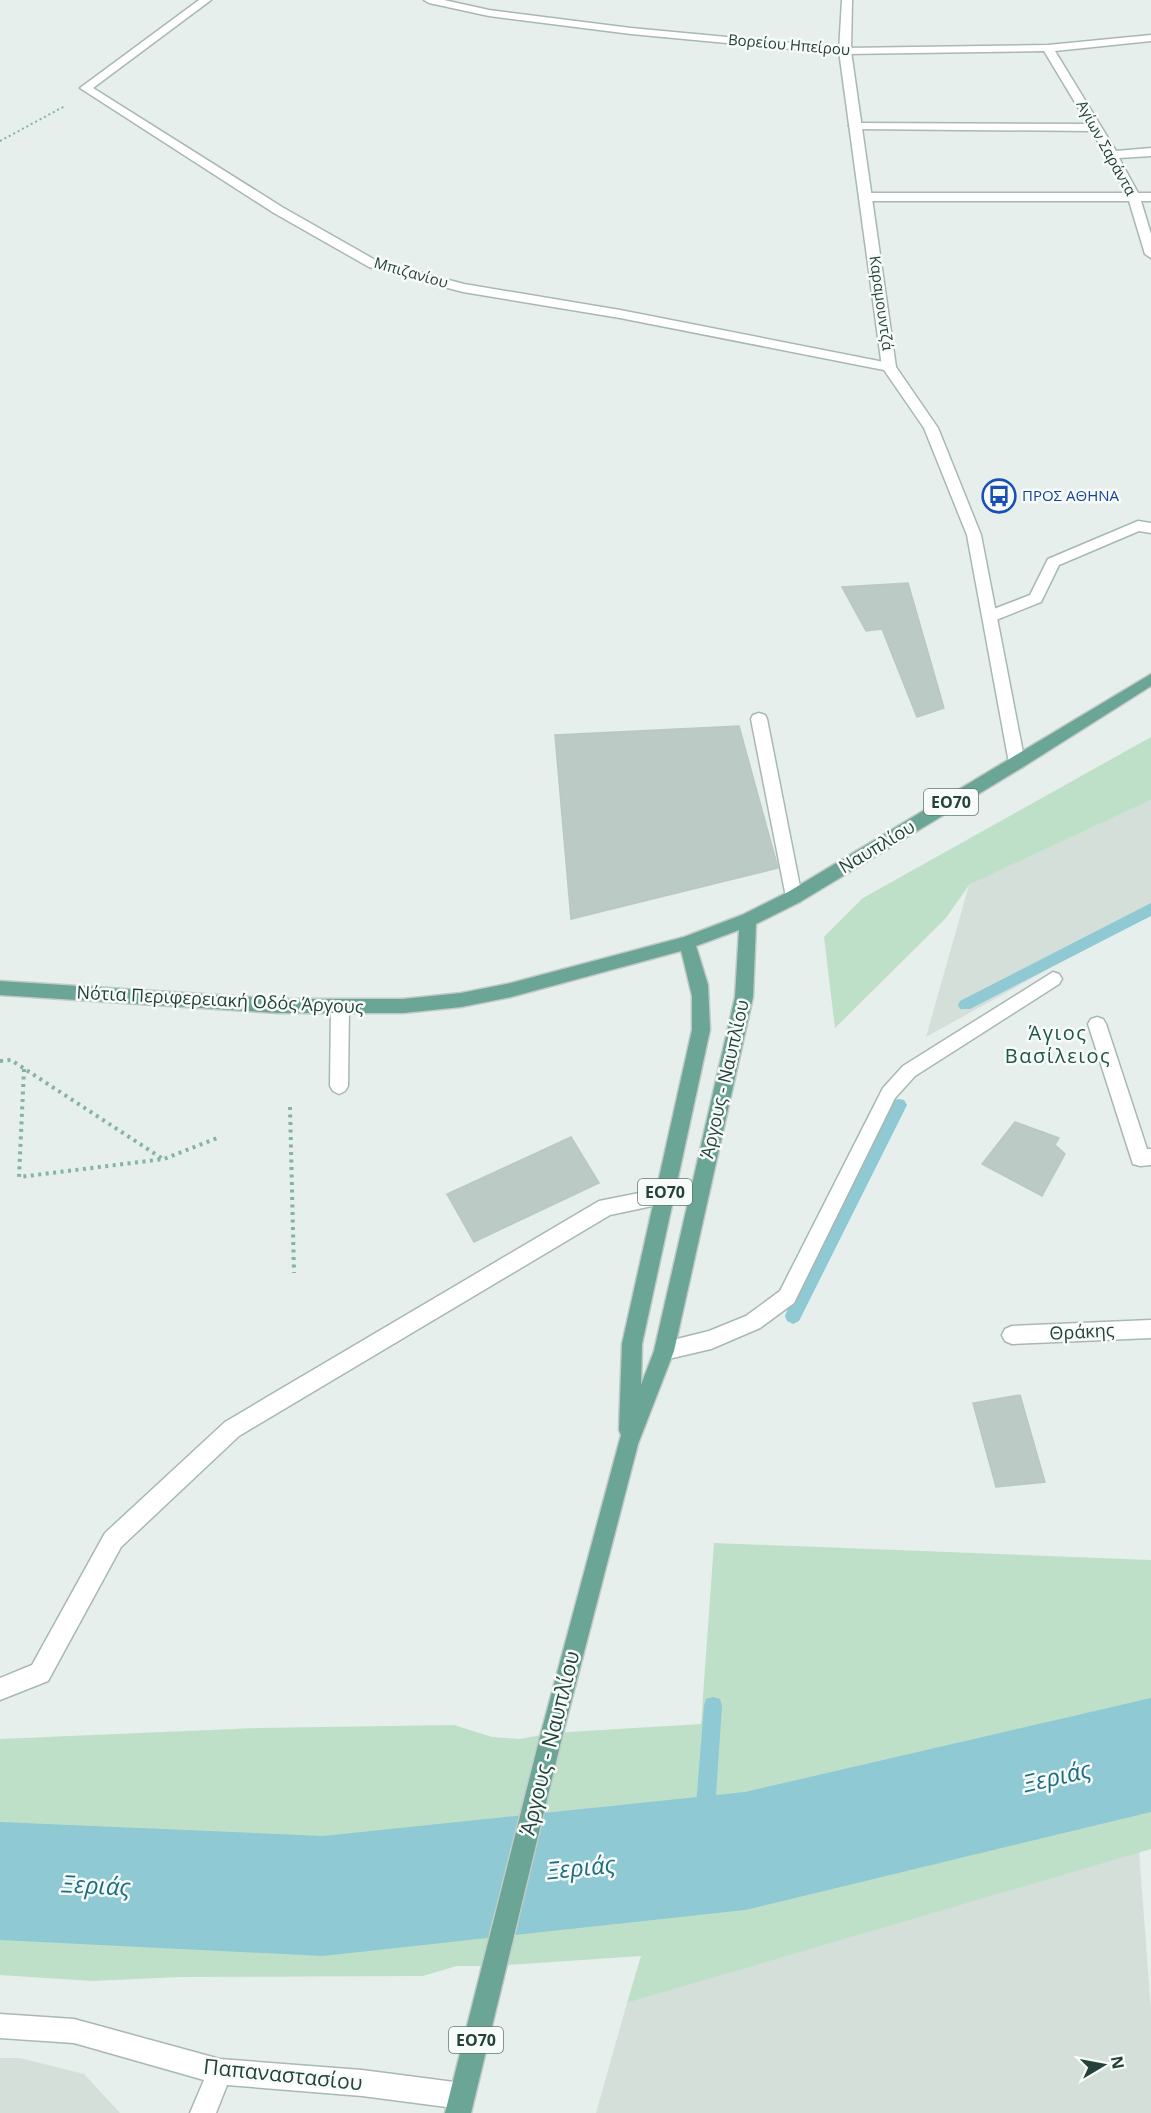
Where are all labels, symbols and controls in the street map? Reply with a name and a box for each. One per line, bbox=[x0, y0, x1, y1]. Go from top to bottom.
street label: Βορείου Ηπείρου bbox=[727, 29, 851, 59]
street label: Αγίων Σαράντα bbox=[1072, 96, 1141, 199]
street label: Μπιζανίου bbox=[372, 252, 451, 292]
street label: Καραμουντζά bbox=[865, 254, 899, 352]
bus stop icon: ΠΡΟΣ ΑΘΗΝΑ bbox=[981, 478, 1017, 514]
place label: ΠΡΟΣ ΑΘΗΝΑ bbox=[1022, 485, 1120, 505]
road number: ΕΟ70 bbox=[924, 789, 978, 815]
street label: Ναυπλίου bbox=[834, 814, 919, 878]
street label: Νότια Περιφερειακή Οδός Άργους bbox=[76, 979, 364, 1019]
street label: Άργους - Ναυπλίου bbox=[694, 997, 754, 1160]
district label: Άγιος Βασίλειος bbox=[1005, 1019, 1111, 1069]
road number: ΕΟ70 bbox=[638, 1179, 692, 1205]
street label: Θράκης bbox=[1049, 1317, 1115, 1345]
street label: Άργους - Ναυπλίου bbox=[513, 1648, 585, 1838]
water label: Ξεριάς bbox=[1018, 1751, 1095, 1800]
water label: Ξεριάς bbox=[544, 1846, 618, 1887]
water label: Ξεριάς bbox=[60, 1866, 132, 1903]
road number: ΕΟ70 bbox=[449, 2027, 503, 2053]
north arrow bbox=[1073, 2035, 1133, 2095]
street label: Παπαναστασίου bbox=[202, 2052, 364, 2096]
text: N bbox=[1106, 2054, 1130, 2071]

